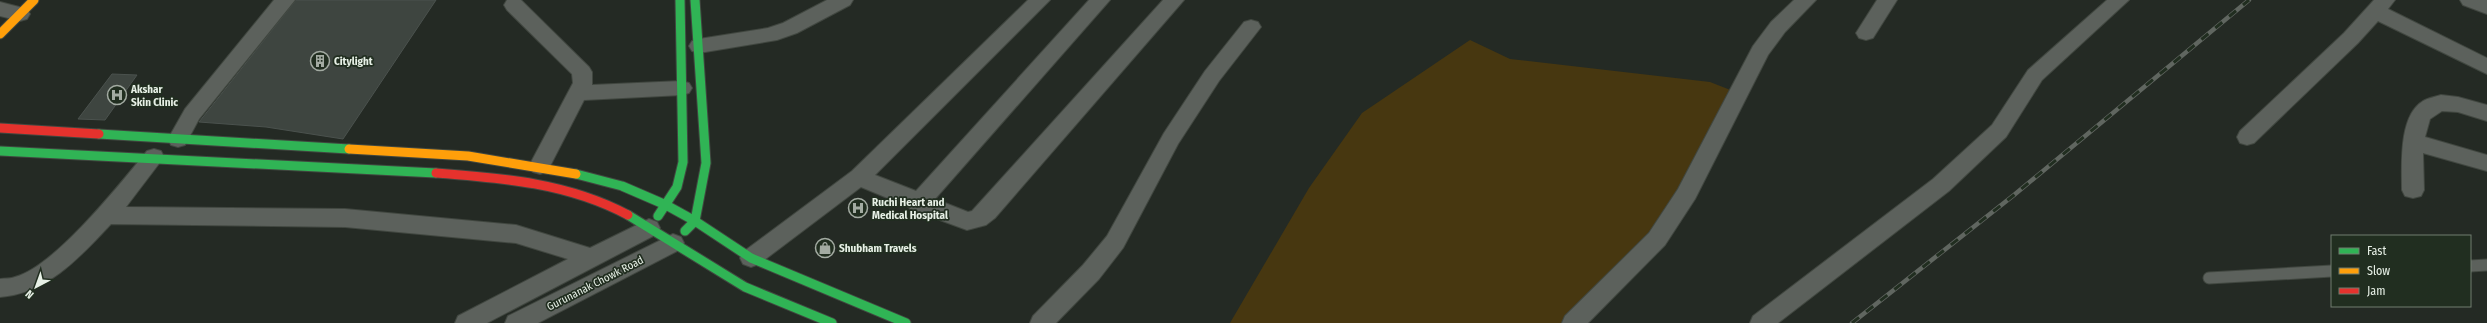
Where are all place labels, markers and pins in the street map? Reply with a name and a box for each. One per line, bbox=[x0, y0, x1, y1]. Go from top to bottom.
building icon: Citylight bbox=[309, 50, 331, 72]
place label: Citylight bbox=[334, 55, 373, 68]
place label: Akshar Skin Clinic bbox=[130, 83, 178, 109]
hospital icon: Akshar Skin Clinic bbox=[106, 84, 128, 106]
place label: Ruchi Heart and Medical Hospital bbox=[872, 196, 949, 222]
hospital icon: Ruchi Heart and Medical Hospital bbox=[847, 197, 869, 219]
shop icon: Shubham Travels bbox=[814, 237, 836, 259]
place label: Shubham Travels bbox=[839, 242, 917, 255]

